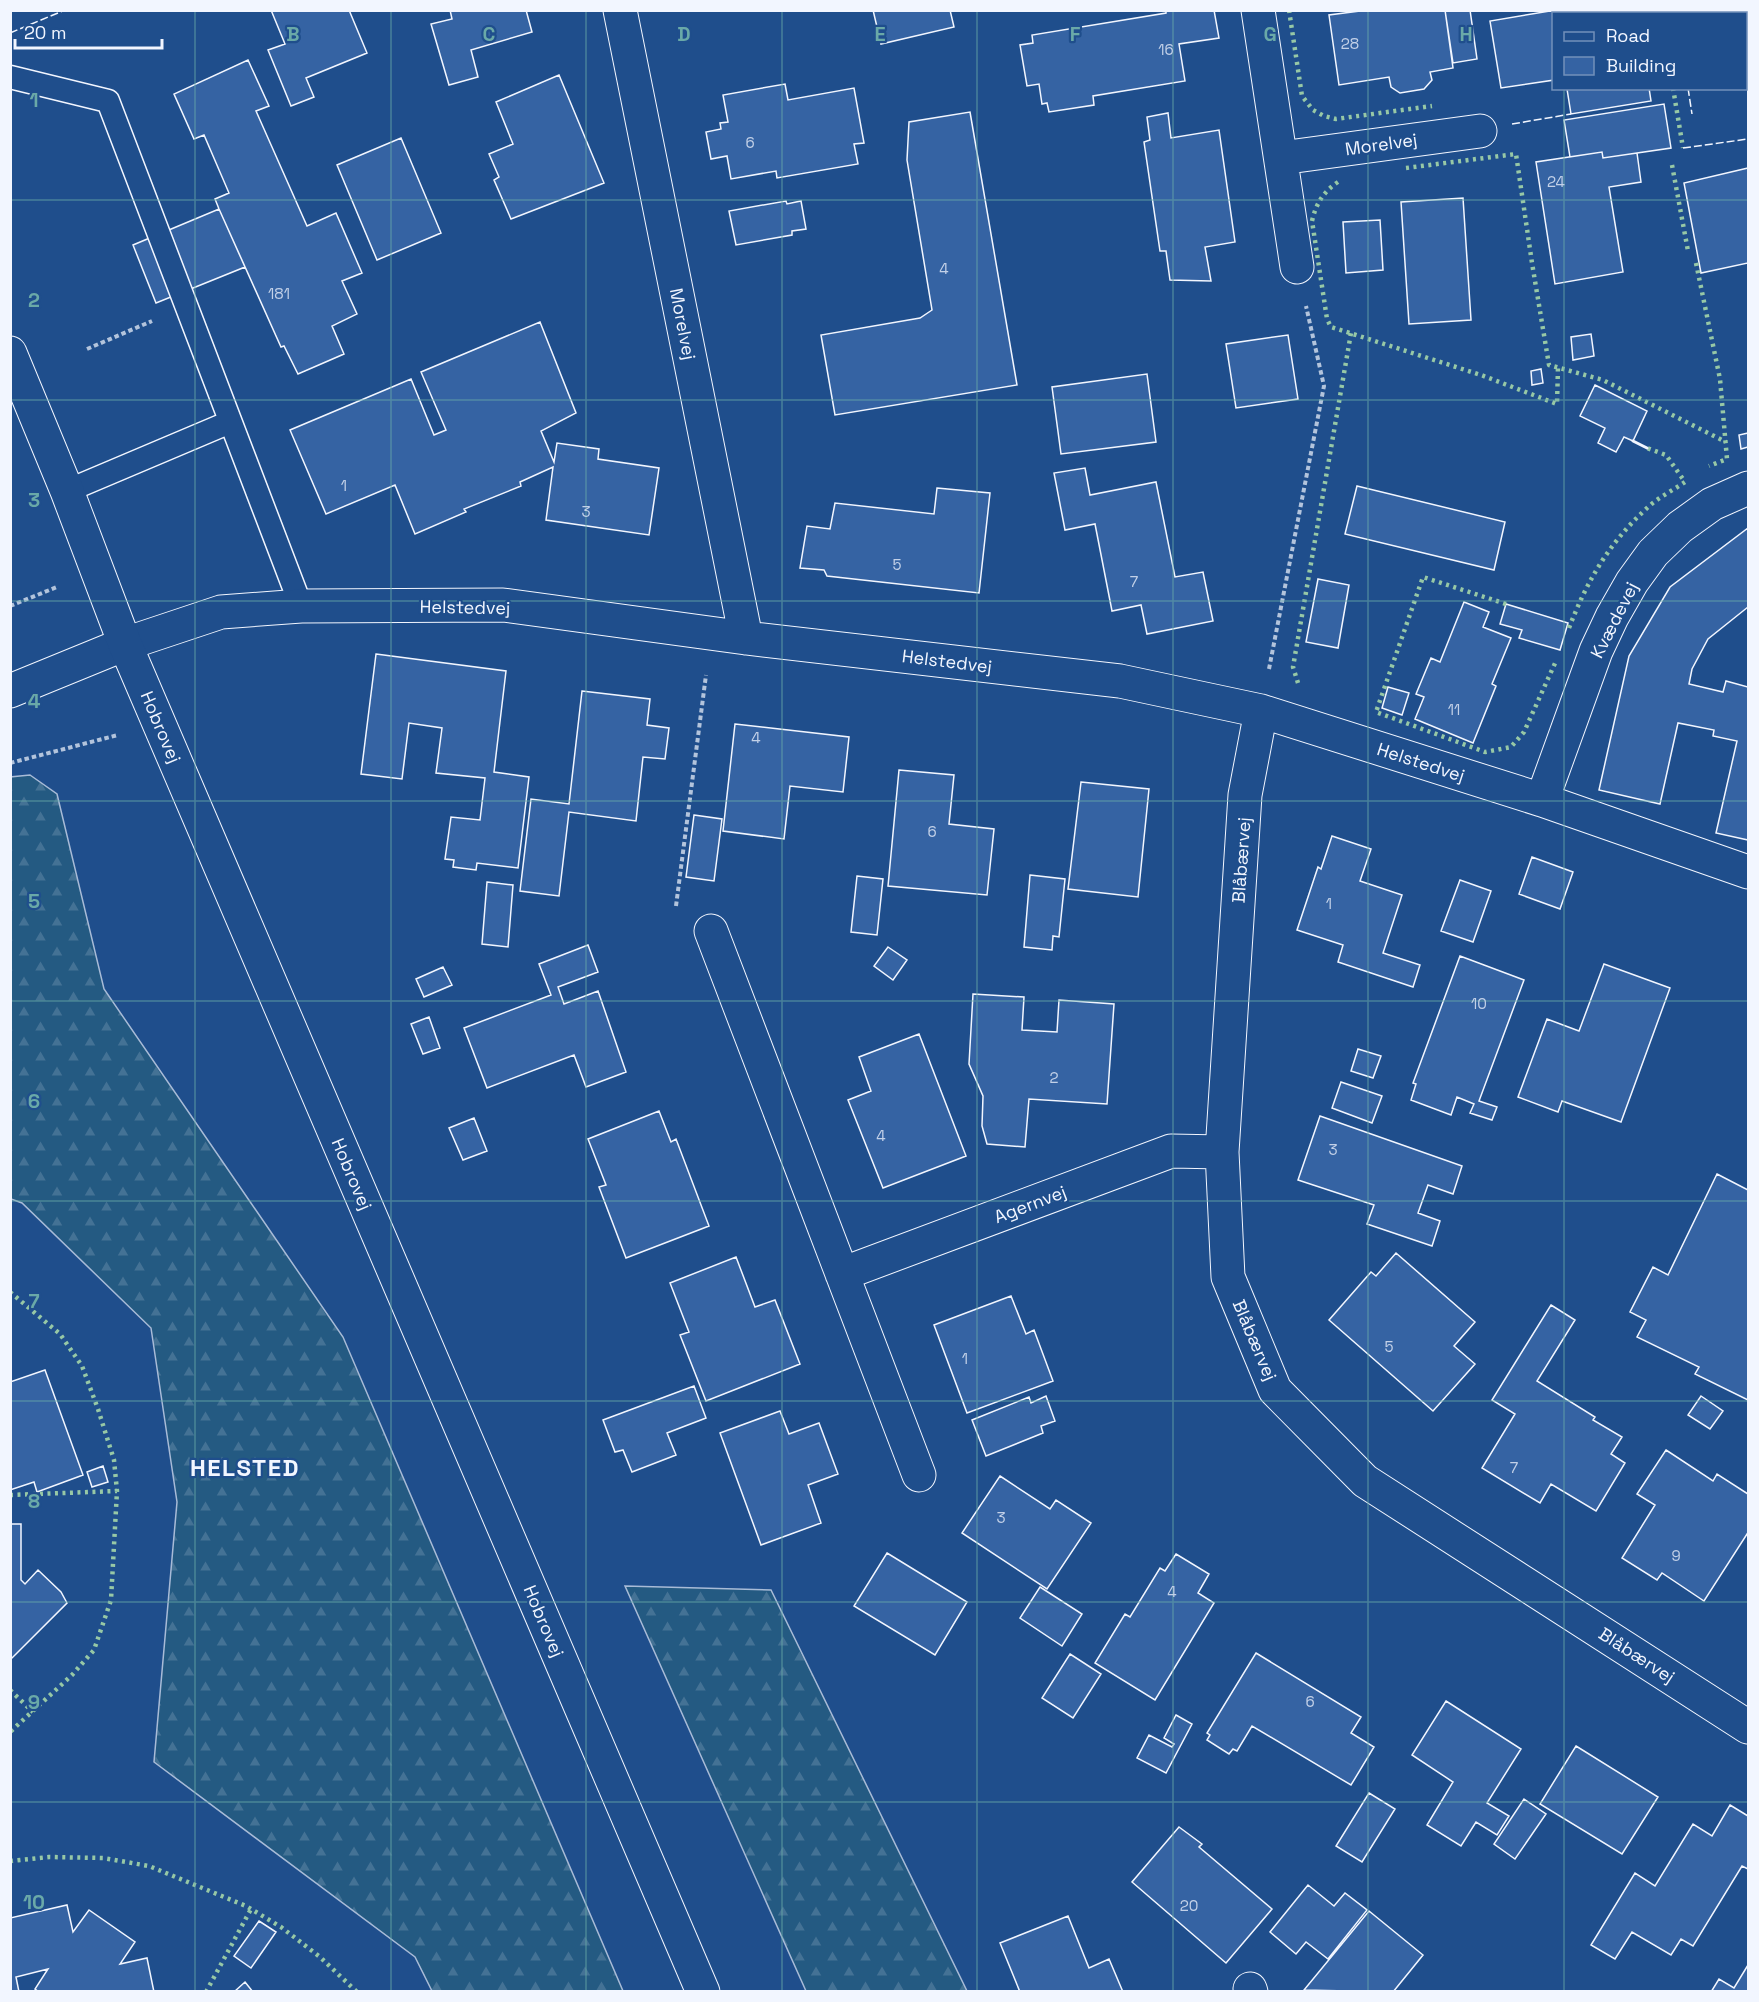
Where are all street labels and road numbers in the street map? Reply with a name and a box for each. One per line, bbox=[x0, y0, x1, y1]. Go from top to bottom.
street label: Morelvej bbox=[1343, 128, 1419, 160]
street label: Morelvej bbox=[665, 286, 701, 362]
street label: Kvædevej bbox=[1585, 578, 1643, 662]
street label: Helstedvej bbox=[419, 595, 511, 619]
street label: Helstedvej bbox=[901, 644, 993, 678]
street label: Hobrovej bbox=[136, 687, 186, 767]
street label: Helstedvej bbox=[1374, 737, 1468, 787]
street label: Blåbærvej bbox=[1227, 816, 1255, 904]
street label: Hobrovej bbox=[327, 1134, 377, 1214]
street label: Agernvej bbox=[991, 1180, 1069, 1228]
street label: Blåbærvej bbox=[1228, 1296, 1282, 1384]
street label: Hobrovej bbox=[519, 1581, 569, 1661]
street label: Blåbærvej bbox=[1595, 1622, 1679, 1688]

